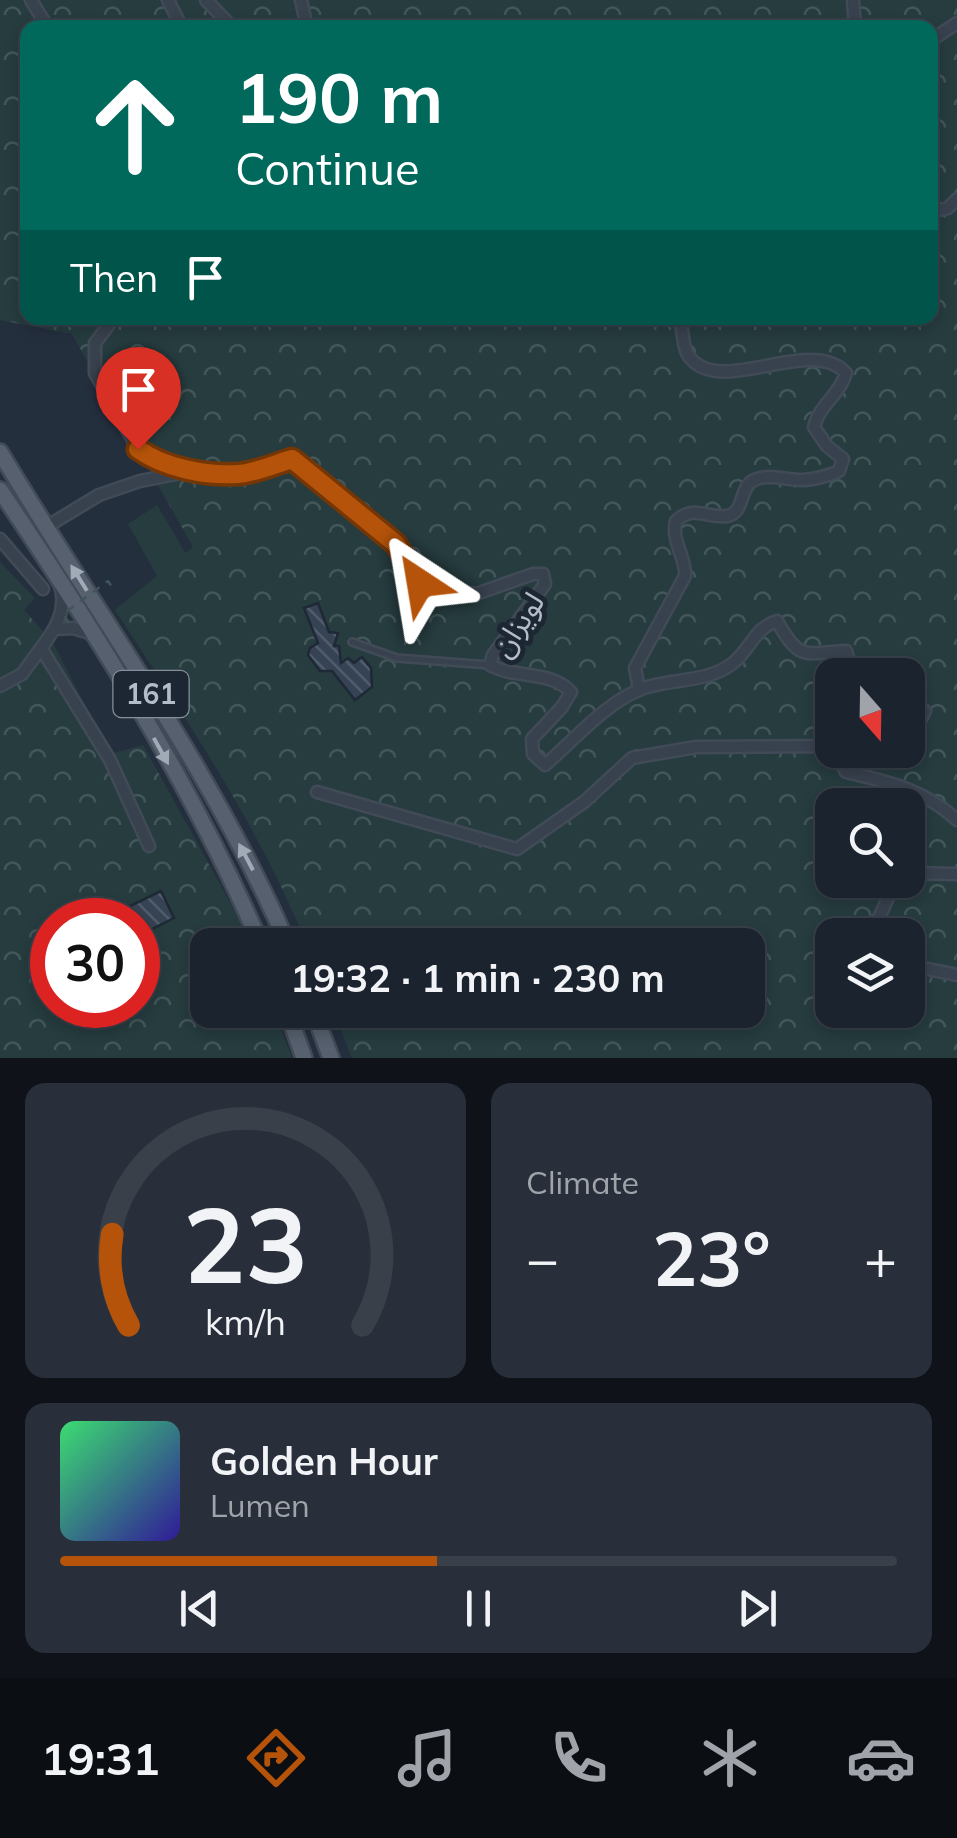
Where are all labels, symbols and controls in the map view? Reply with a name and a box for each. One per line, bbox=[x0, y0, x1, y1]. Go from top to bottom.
text: 190 m bbox=[235, 53, 443, 141]
icon: ahead bbox=[70, 60, 200, 190]
text: Continue bbox=[235, 140, 420, 196]
icon: arrive bbox=[178, 250, 233, 305]
text: Then bbox=[70, 254, 158, 302]
pin bbox=[96, 347, 181, 450]
icon: arrive bbox=[111, 362, 166, 417]
position arrow bbox=[368, 531, 472, 635]
one-way arrow bbox=[71, 564, 88, 592]
street label: لویزان bbox=[482, 585, 552, 664]
north arrow bbox=[815, 658, 925, 768]
map controls bbox=[815, 658, 925, 1028]
road number: 161 bbox=[114, 671, 188, 717]
one-way arrow bbox=[152, 737, 170, 765]
button: search bbox=[815, 788, 925, 898]
one-way arrow bbox=[237, 843, 255, 871]
speed limit sign: 30 bbox=[30, 898, 160, 1028]
button: layers bbox=[815, 918, 925, 1028]
text: 19:32 · 1 min · 230 m bbox=[290, 954, 665, 1002]
text: Climate bbox=[526, 1162, 639, 1202]
text: 23 bbox=[183, 1178, 308, 1309]
text: 23° bbox=[652, 1211, 771, 1305]
text: − bbox=[526, 1224, 559, 1293]
text: + bbox=[864, 1224, 897, 1293]
text: km/h bbox=[205, 1299, 286, 1344]
text: Golden Hour bbox=[210, 1437, 438, 1485]
text: Lumen bbox=[210, 1485, 310, 1525]
icon: previous bbox=[172, 1581, 227, 1636]
icon: pause bbox=[451, 1581, 506, 1636]
icon: next bbox=[730, 1581, 785, 1636]
icon: directions bbox=[241, 1723, 311, 1793]
icon: music bbox=[392, 1723, 462, 1793]
icon: phone bbox=[544, 1723, 614, 1793]
icon: climate bbox=[695, 1723, 765, 1793]
icon: car bbox=[846, 1723, 916, 1793]
text: 19:31 bbox=[41, 1730, 160, 1786]

